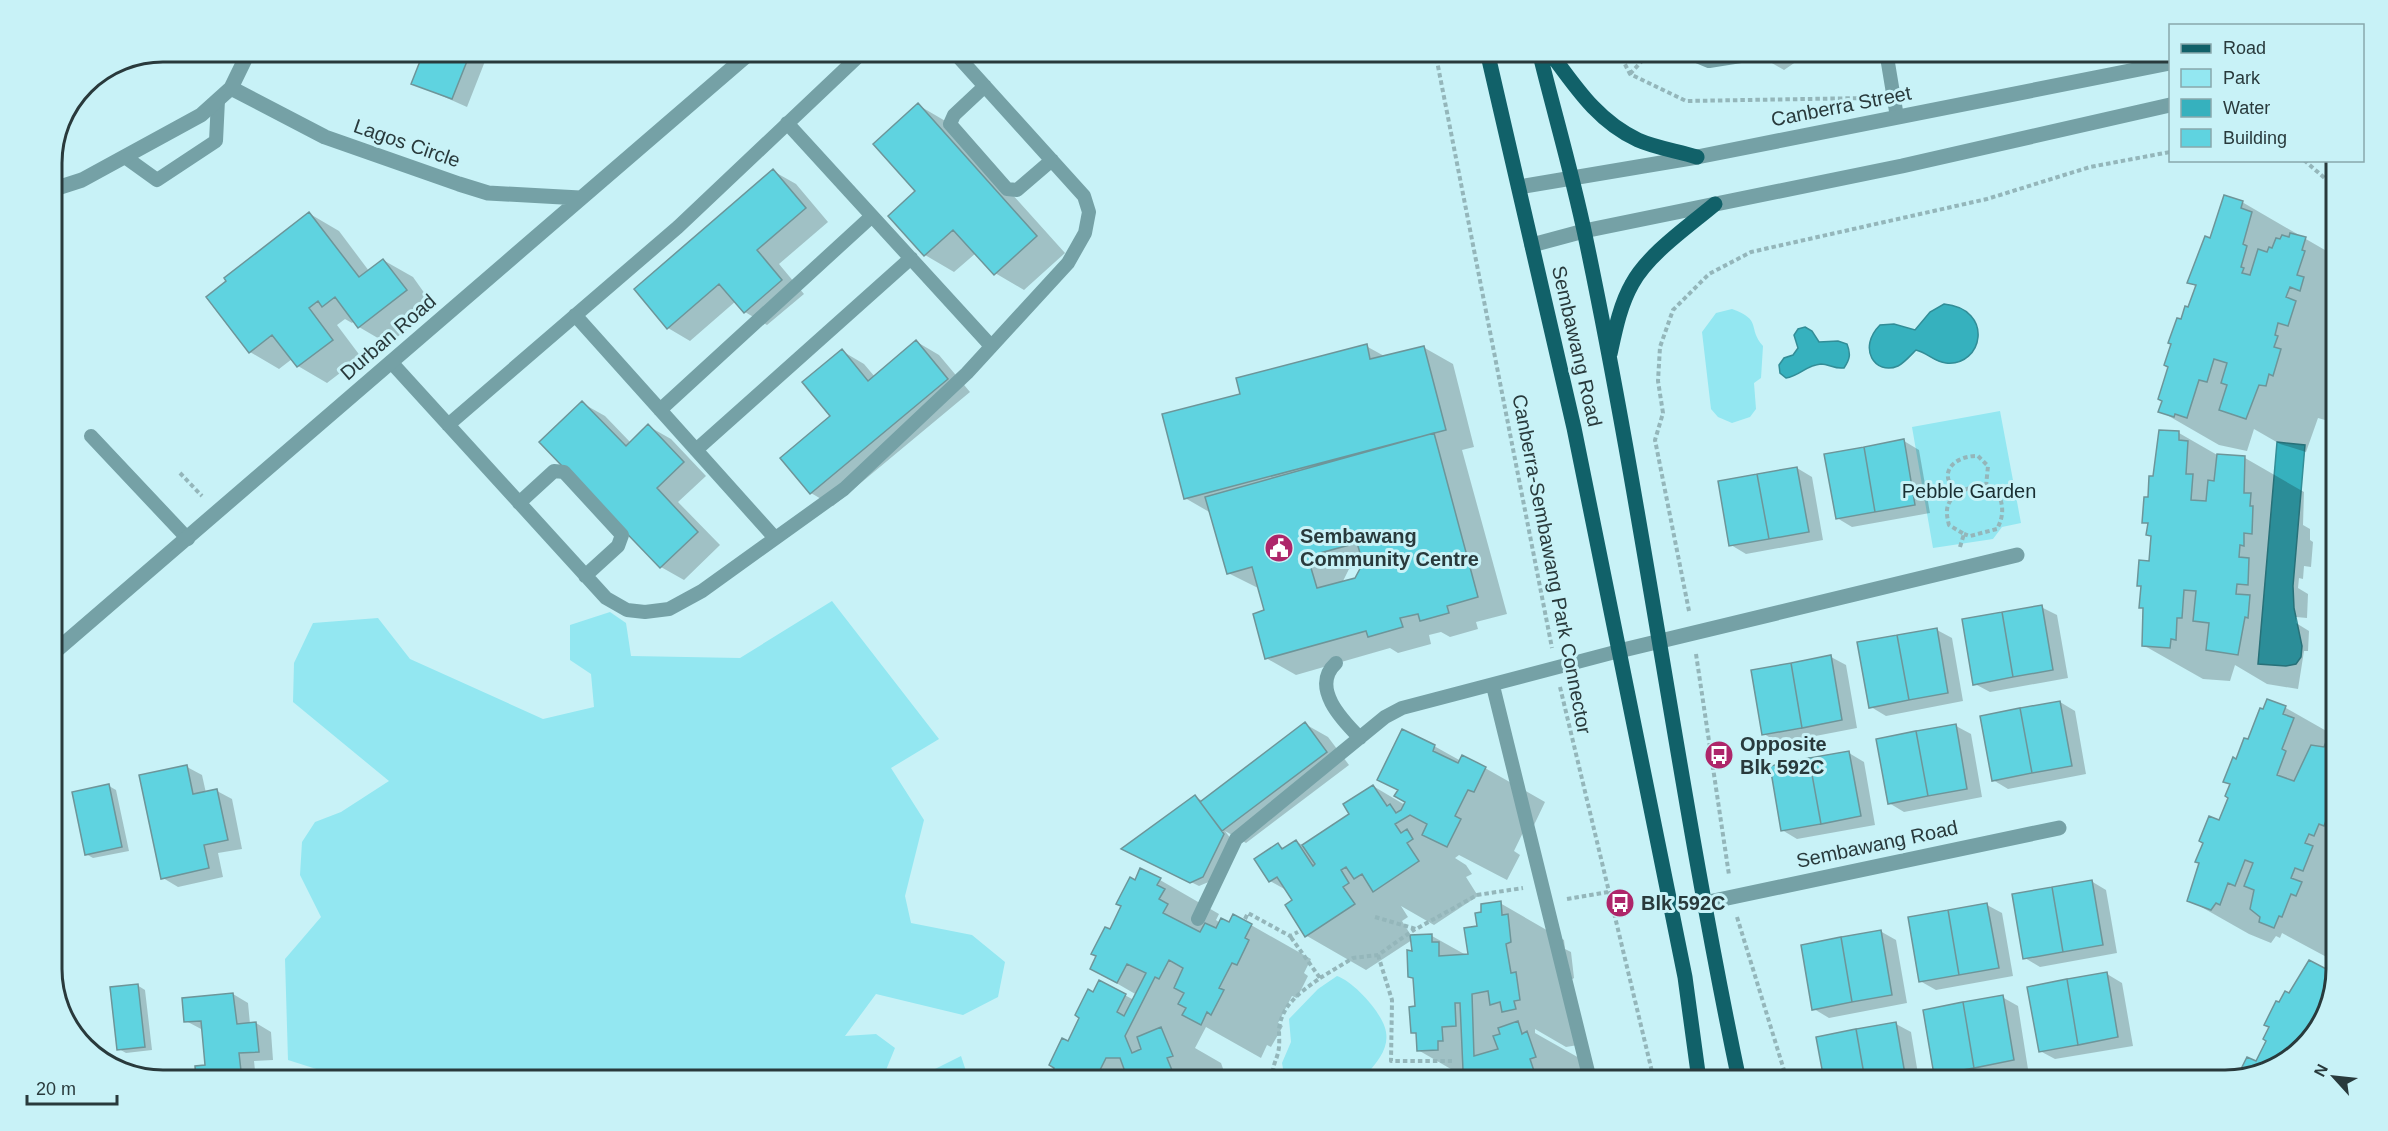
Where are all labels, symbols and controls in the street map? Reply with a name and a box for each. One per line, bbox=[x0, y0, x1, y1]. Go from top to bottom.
legend bbox=[2169, 24, 2364, 162]
text: Road bbox=[2223, 38, 2266, 58]
text: Park bbox=[2223, 68, 2261, 88]
street label: Canberra Street bbox=[1769, 82, 1913, 130]
text: Water bbox=[2223, 98, 2270, 118]
street label: Lagos Circle bbox=[351, 115, 463, 171]
text: Building bbox=[2223, 128, 2287, 148]
street label: Sembawang Road bbox=[1548, 263, 1606, 429]
street label: Durban Road bbox=[336, 290, 440, 384]
street label: Canberra-Sembawang Park Connector bbox=[1508, 392, 1596, 736]
park label: Pebble Garden bbox=[1902, 480, 2036, 502]
place label: Sembawang Community Centre bbox=[1300, 525, 1479, 570]
public building icon: Sembawang Community Centre bbox=[1263, 532, 1295, 564]
place label: Opposite Blk 592C bbox=[1740, 733, 1827, 778]
bus stop icon: Opposite Blk 592C bbox=[1703, 739, 1735, 771]
street label: Sembawang Road bbox=[1794, 816, 1960, 872]
bus stop icon: Blk 592C bbox=[1604, 887, 1636, 919]
place label: Blk 592C bbox=[1641, 892, 1726, 914]
north arrow bbox=[2304, 1047, 2364, 1107]
text: N bbox=[2311, 1061, 2331, 1079]
scale bar bbox=[27, 1068, 117, 1106]
text: 20 m bbox=[36, 1079, 76, 1099]

